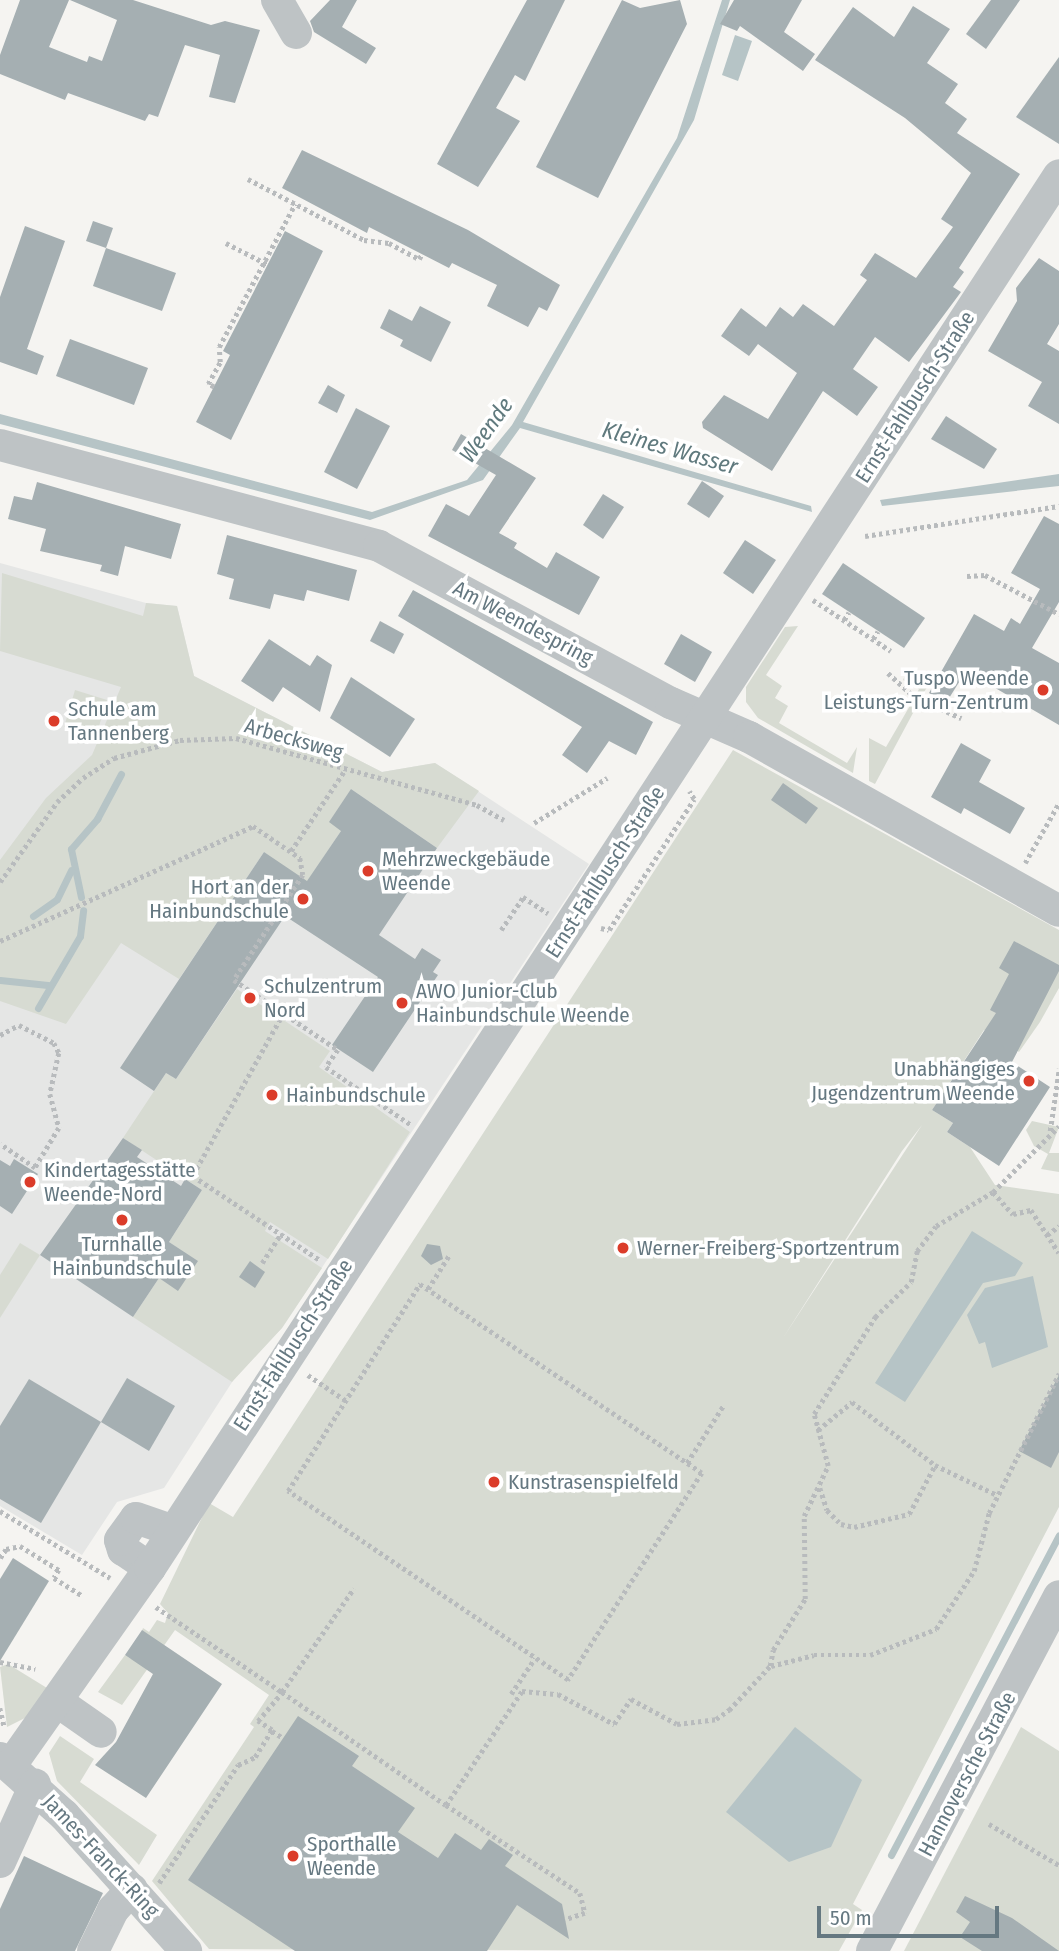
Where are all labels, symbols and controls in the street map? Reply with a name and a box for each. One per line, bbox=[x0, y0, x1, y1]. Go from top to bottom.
street label: Ernst-Fahlbusch-Straße bbox=[850, 306, 980, 488]
water label: Weende bbox=[453, 392, 519, 468]
water label: Kleines Wasser bbox=[599, 415, 741, 481]
street label: Am Weendespring bbox=[449, 576, 597, 670]
place label: Tuspo Weende Leistungs-Turn-Zentrum bbox=[824, 665, 1029, 715]
marker: Tuspo Weende Leistungs-Turn-Zentrum bbox=[1035, 682, 1051, 698]
place label: Schule am Tannenberg bbox=[68, 696, 169, 746]
marker: Schule am Tannenberg bbox=[46, 713, 62, 729]
street label: Arbecksweg bbox=[242, 713, 346, 765]
street label: Ernst-Fahlbusch-Straße bbox=[540, 781, 670, 963]
place label: Mehrzweckgebäude Weende bbox=[382, 846, 550, 896]
marker: Mehrzweckgebäude Weende bbox=[360, 863, 376, 879]
place label: Hort an der Hainbundschule bbox=[149, 874, 289, 924]
marker: Hort an der Hainbundschule bbox=[295, 891, 311, 907]
place label: Schulzentrum Nord bbox=[264, 973, 382, 1023]
place label: AWO Junior-Club Hainbundschule Weende bbox=[416, 978, 630, 1028]
marker: Schulzentrum Nord bbox=[242, 990, 258, 1006]
marker: AWO Junior-Club Hainbundschule Weende bbox=[394, 995, 410, 1011]
place label: Unabhängiges Jugendzentrum Weende bbox=[811, 1056, 1015, 1106]
marker: Unabhängiges Jugendzentrum Weende bbox=[1021, 1073, 1037, 1089]
place label: Hainbundschule bbox=[286, 1082, 426, 1108]
marker: Hainbundschule bbox=[264, 1087, 280, 1103]
place label: Kindertagesstätte Weende-Nord bbox=[44, 1157, 196, 1207]
marker: Kindertagesstätte Weende-Nord bbox=[22, 1174, 38, 1190]
marker: Turnhalle Hainbundschule bbox=[114, 1212, 130, 1228]
place label: Turnhalle Hainbundschule bbox=[52, 1231, 192, 1281]
place label: Werner-Freiberg-Sportzentrum bbox=[637, 1235, 900, 1261]
marker: Werner-Freiberg-Sportzentrum bbox=[615, 1240, 631, 1256]
street label: Ernst-Fahlbusch-Straße bbox=[228, 1254, 358, 1436]
place label: Kunstrasenspielfeld bbox=[508, 1469, 679, 1495]
marker: Kunstrasenspielfeld bbox=[486, 1474, 502, 1490]
street label: Hannoversche Straße bbox=[913, 1687, 1021, 1861]
street label: James-Franck-Ring bbox=[38, 1789, 164, 1923]
place label: Sporthalle Weende bbox=[307, 1831, 396, 1881]
marker: Sporthalle Weende bbox=[285, 1848, 301, 1864]
scale bar bbox=[821, 1892, 1003, 1936]
text: 50 m bbox=[830, 1905, 872, 1931]

